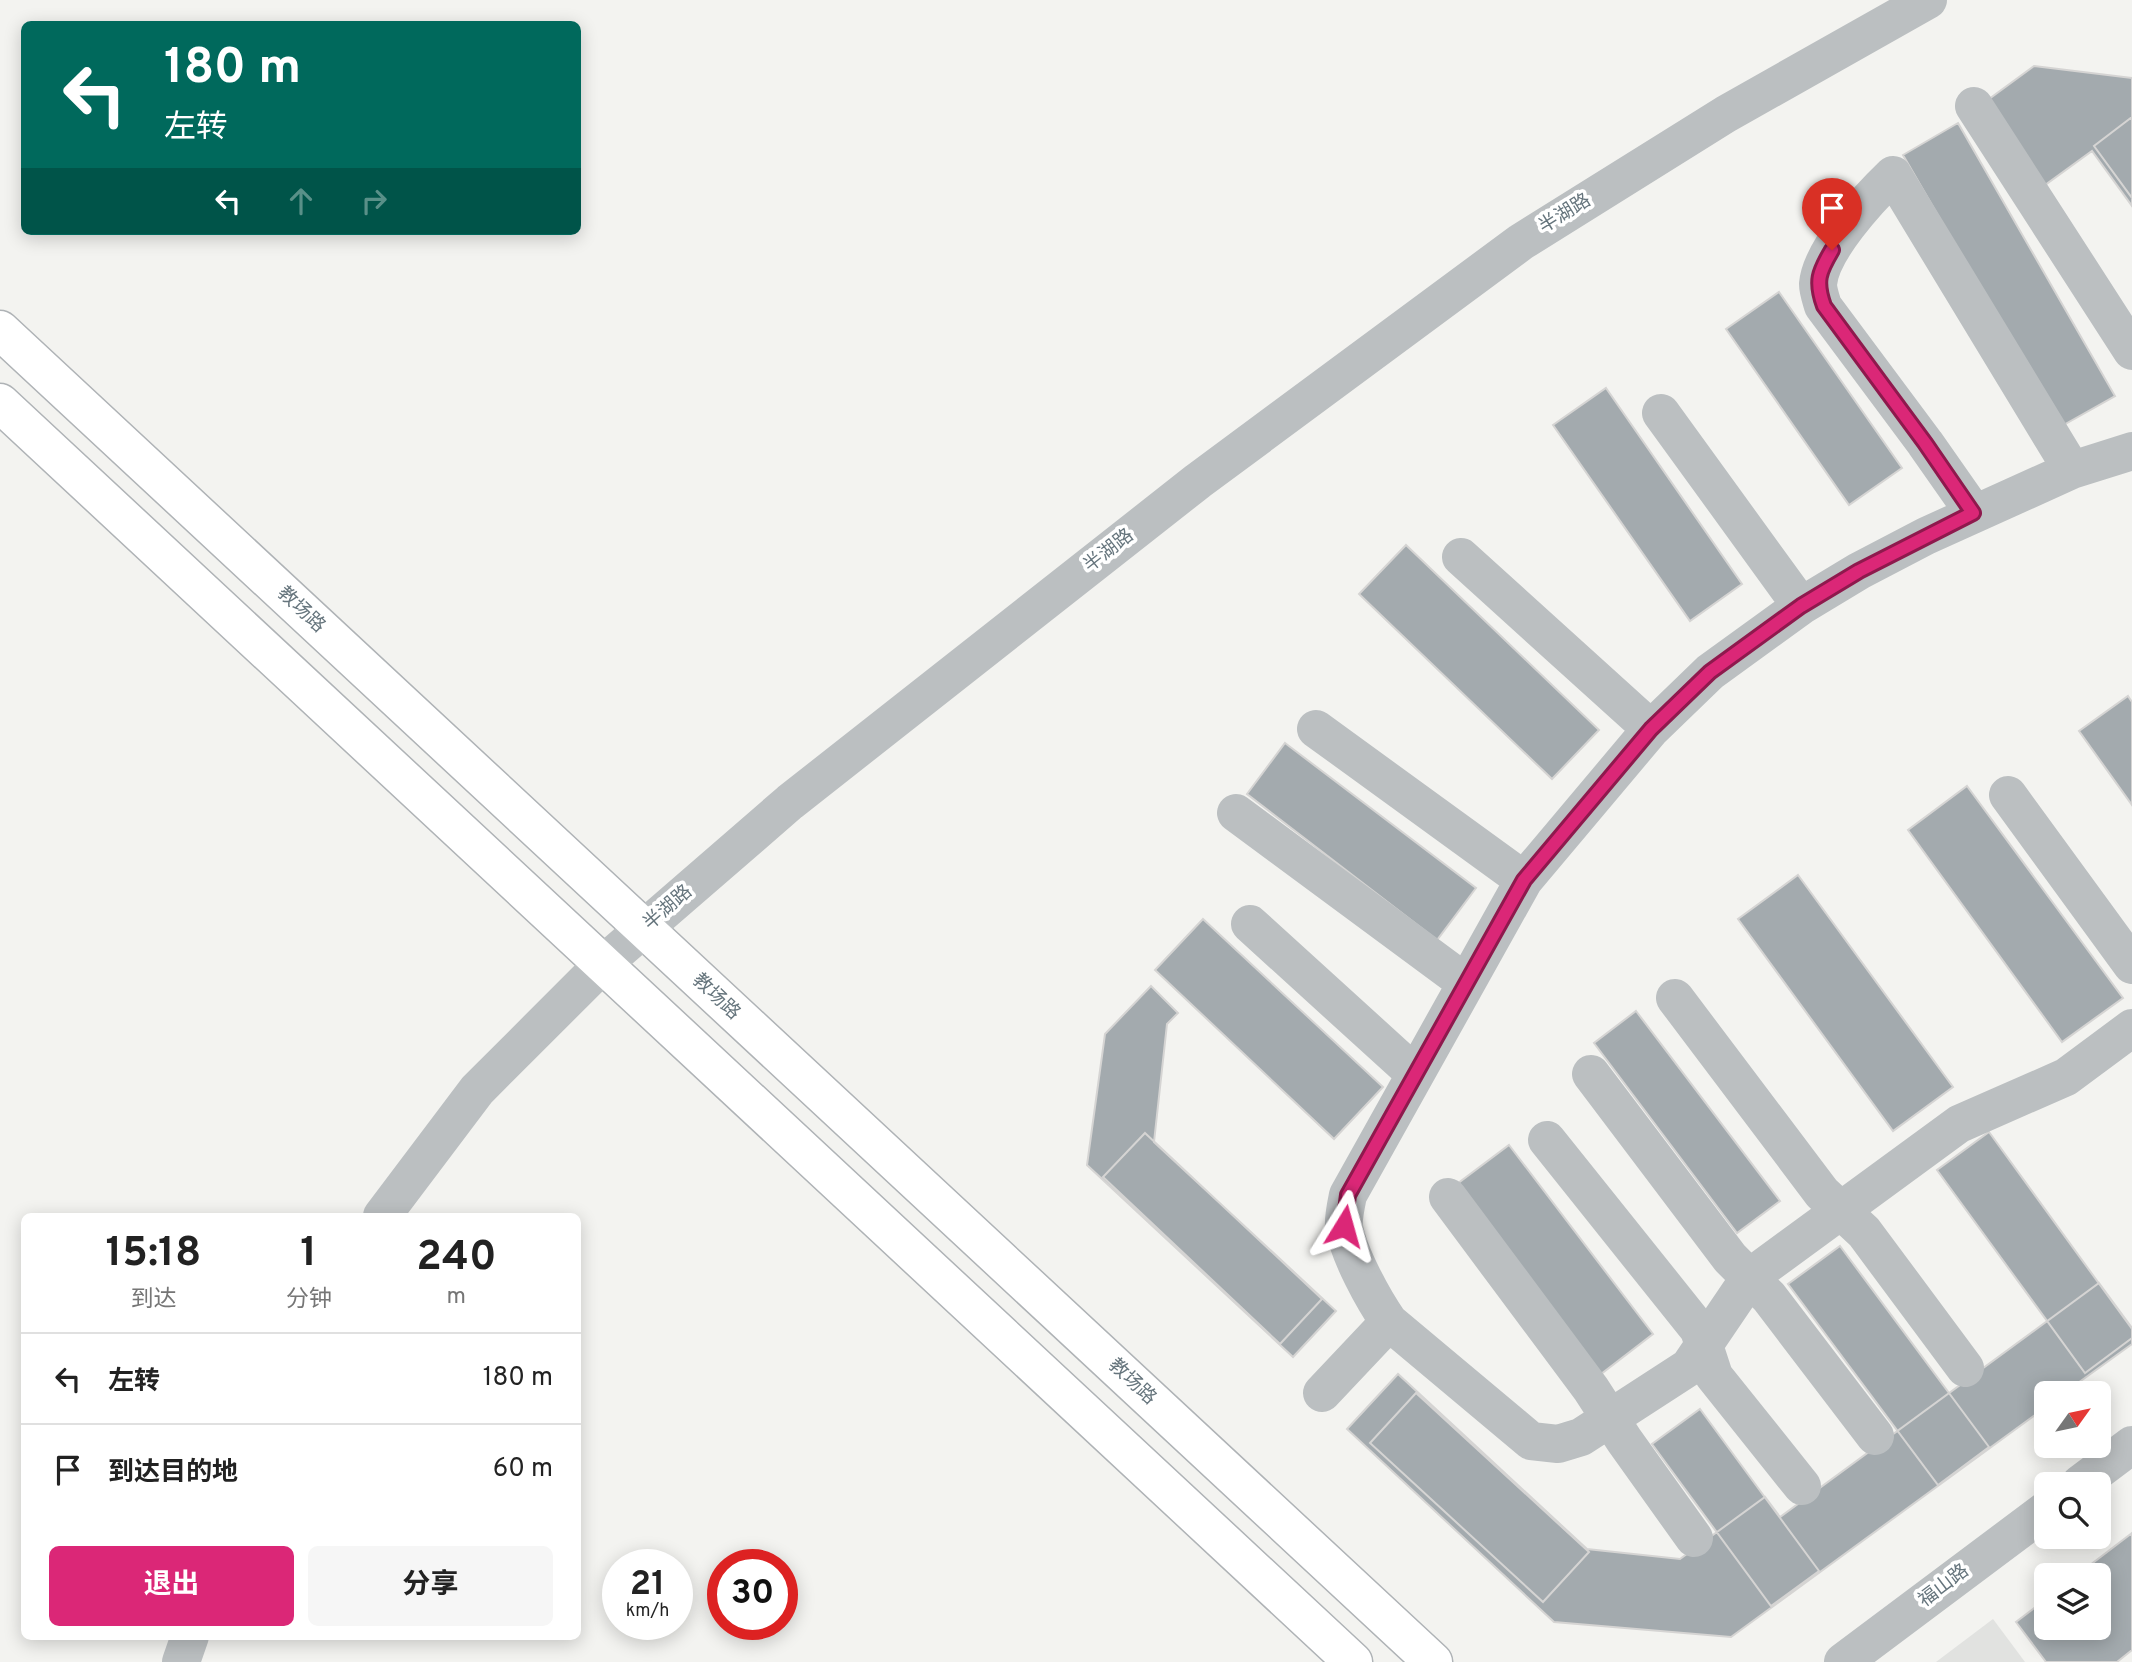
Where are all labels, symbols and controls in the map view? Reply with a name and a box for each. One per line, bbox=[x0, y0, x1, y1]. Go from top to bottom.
text: 180 m bbox=[164, 39, 301, 101]
icon: left bbox=[49, 49, 140, 140]
text: 左转 bbox=[164, 109, 228, 149]
pin bbox=[1802, 178, 1862, 250]
icon: left bbox=[209, 182, 247, 220]
icon: ahead bbox=[282, 182, 320, 220]
icon: right bbox=[355, 182, 393, 220]
street label: 半湖路 bbox=[1534, 189, 1596, 239]
icon: arrive bbox=[1813, 189, 1851, 227]
street label: 半湖路 bbox=[1079, 524, 1139, 578]
street label: 教场路 bbox=[272, 582, 330, 638]
street label: 半湖路 bbox=[639, 880, 697, 936]
street label: 教场路 bbox=[687, 969, 745, 1025]
position arrow bbox=[1307, 1189, 1381, 1263]
text: 15:18 bbox=[105, 1228, 201, 1281]
text: 1 bbox=[300, 1228, 317, 1281]
text: 240 bbox=[416, 1232, 497, 1285]
text: m bbox=[447, 1283, 466, 1312]
text: 到达 bbox=[130, 1286, 176, 1315]
text: 分钟 bbox=[286, 1286, 332, 1315]
street label: 教场路 bbox=[1103, 1354, 1161, 1410]
icon: left bbox=[49, 1360, 87, 1398]
text: 180 m bbox=[483, 1362, 553, 1395]
text: 左转 bbox=[108, 1366, 160, 1399]
north arrow bbox=[2034, 1381, 2110, 1458]
map controls bbox=[2034, 1381, 2111, 1640]
icon: arrive bbox=[49, 1451, 87, 1489]
text: 60 m bbox=[493, 1453, 553, 1486]
text: 到达目的地 bbox=[108, 1457, 238, 1490]
button: search bbox=[2034, 1472, 2111, 1549]
button: 退出 bbox=[49, 1546, 294, 1626]
button: 分享 bbox=[308, 1546, 553, 1626]
speed limit sign: 30 bbox=[707, 1549, 798, 1640]
street label: 福山路 bbox=[1914, 1559, 1974, 1613]
text: 21 bbox=[630, 1563, 665, 1607]
button: layers bbox=[2034, 1563, 2111, 1640]
text: km/h bbox=[626, 1600, 669, 1623]

